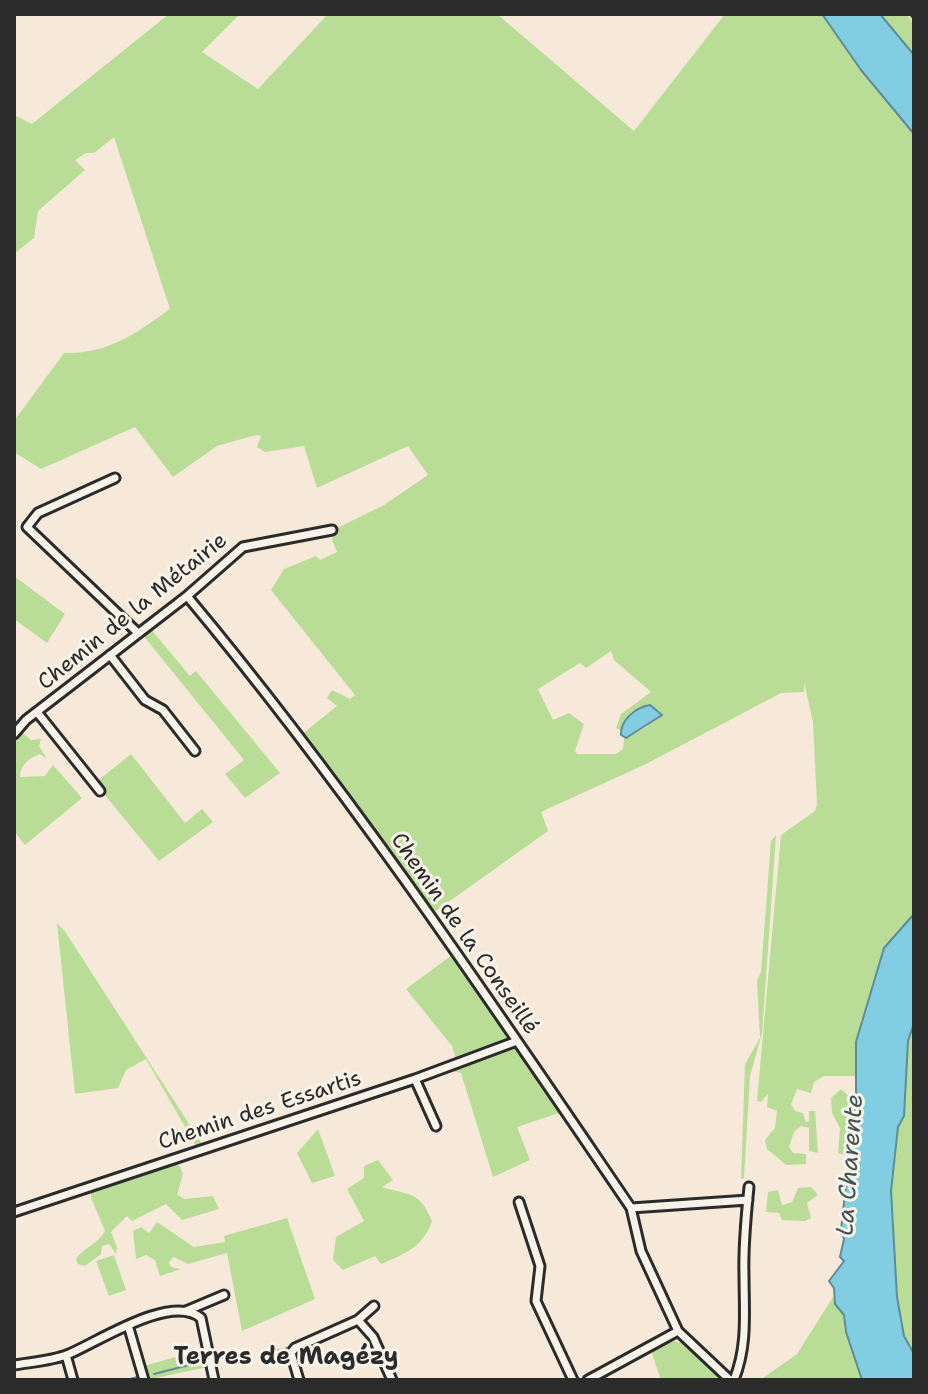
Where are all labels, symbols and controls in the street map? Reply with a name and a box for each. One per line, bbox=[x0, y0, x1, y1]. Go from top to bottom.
street label: Chemin de la Métairie bbox=[33, 528, 233, 696]
street label: Chemin de la Conseillé bbox=[384, 828, 544, 1040]
street label: Chemin des Essartis bbox=[155, 1066, 365, 1156]
water label: La Charente bbox=[832, 1093, 870, 1237]
district label: Terres de Magézy bbox=[173, 1344, 399, 1372]

